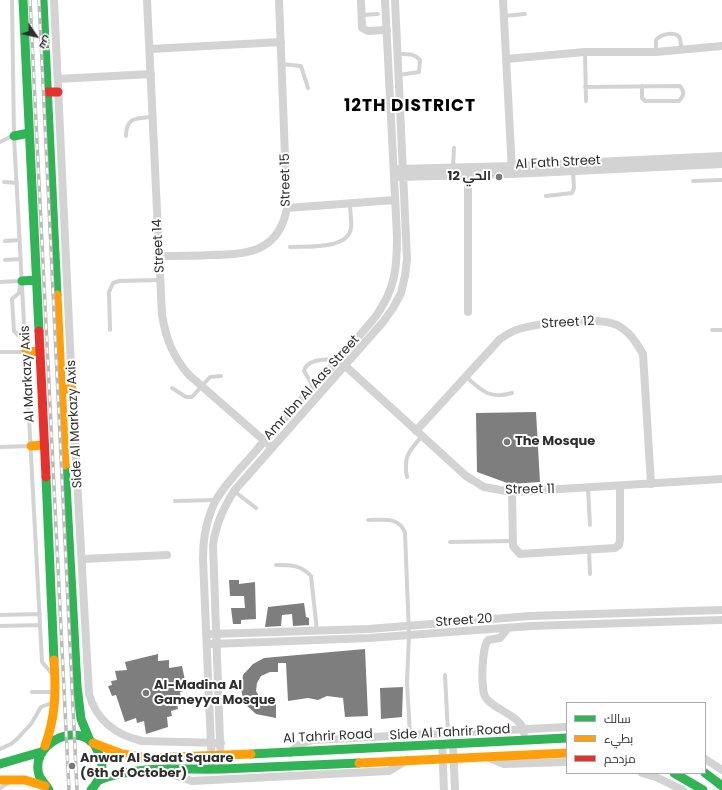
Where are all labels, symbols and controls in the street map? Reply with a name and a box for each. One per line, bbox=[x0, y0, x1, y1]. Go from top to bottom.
north arrow bbox=[16, 16, 56, 56]
text: ش bbox=[35, 32, 57, 53]
district label: 12TH DISTRICT bbox=[344, 97, 476, 117]
street label: Street 15 bbox=[278, 153, 294, 207]
street label: Al Fath Street bbox=[515, 153, 601, 173]
place label: الحي 12 bbox=[447, 169, 491, 185]
marker: الحي 12 bbox=[494, 172, 504, 182]
street label: Street 14 bbox=[150, 219, 168, 273]
street label: Street 12 bbox=[541, 314, 595, 332]
street label: Al Markazy Axis bbox=[18, 325, 38, 423]
street label: Amr Ibn Al Aas Street bbox=[261, 332, 363, 444]
street label: Side Al Markazy Axis bbox=[64, 359, 86, 489]
place label: The Mosque bbox=[515, 434, 595, 450]
marker: The Mosque bbox=[502, 437, 512, 447]
street label: Street 11 bbox=[505, 482, 555, 498]
street label: Street 20 bbox=[435, 611, 493, 631]
place label: Al-Madina Al Gameyya Mosque bbox=[154, 678, 276, 709]
marker: Al-Madina Al Gameyya Mosque bbox=[141, 688, 151, 698]
legend bbox=[566, 702, 706, 774]
text: سالك bbox=[604, 710, 631, 727]
street label: Side Al Tahrir Road bbox=[389, 722, 511, 744]
street label: Al Tahrir Road bbox=[283, 727, 373, 747]
text: بطيء bbox=[604, 730, 633, 747]
text: مزدحم bbox=[604, 750, 636, 767]
place label: Anwar Al Sadat Square (6th of October) bbox=[80, 751, 233, 782]
marker: Anwar Al Sadat Square (6th of October) bbox=[67, 761, 77, 771]

